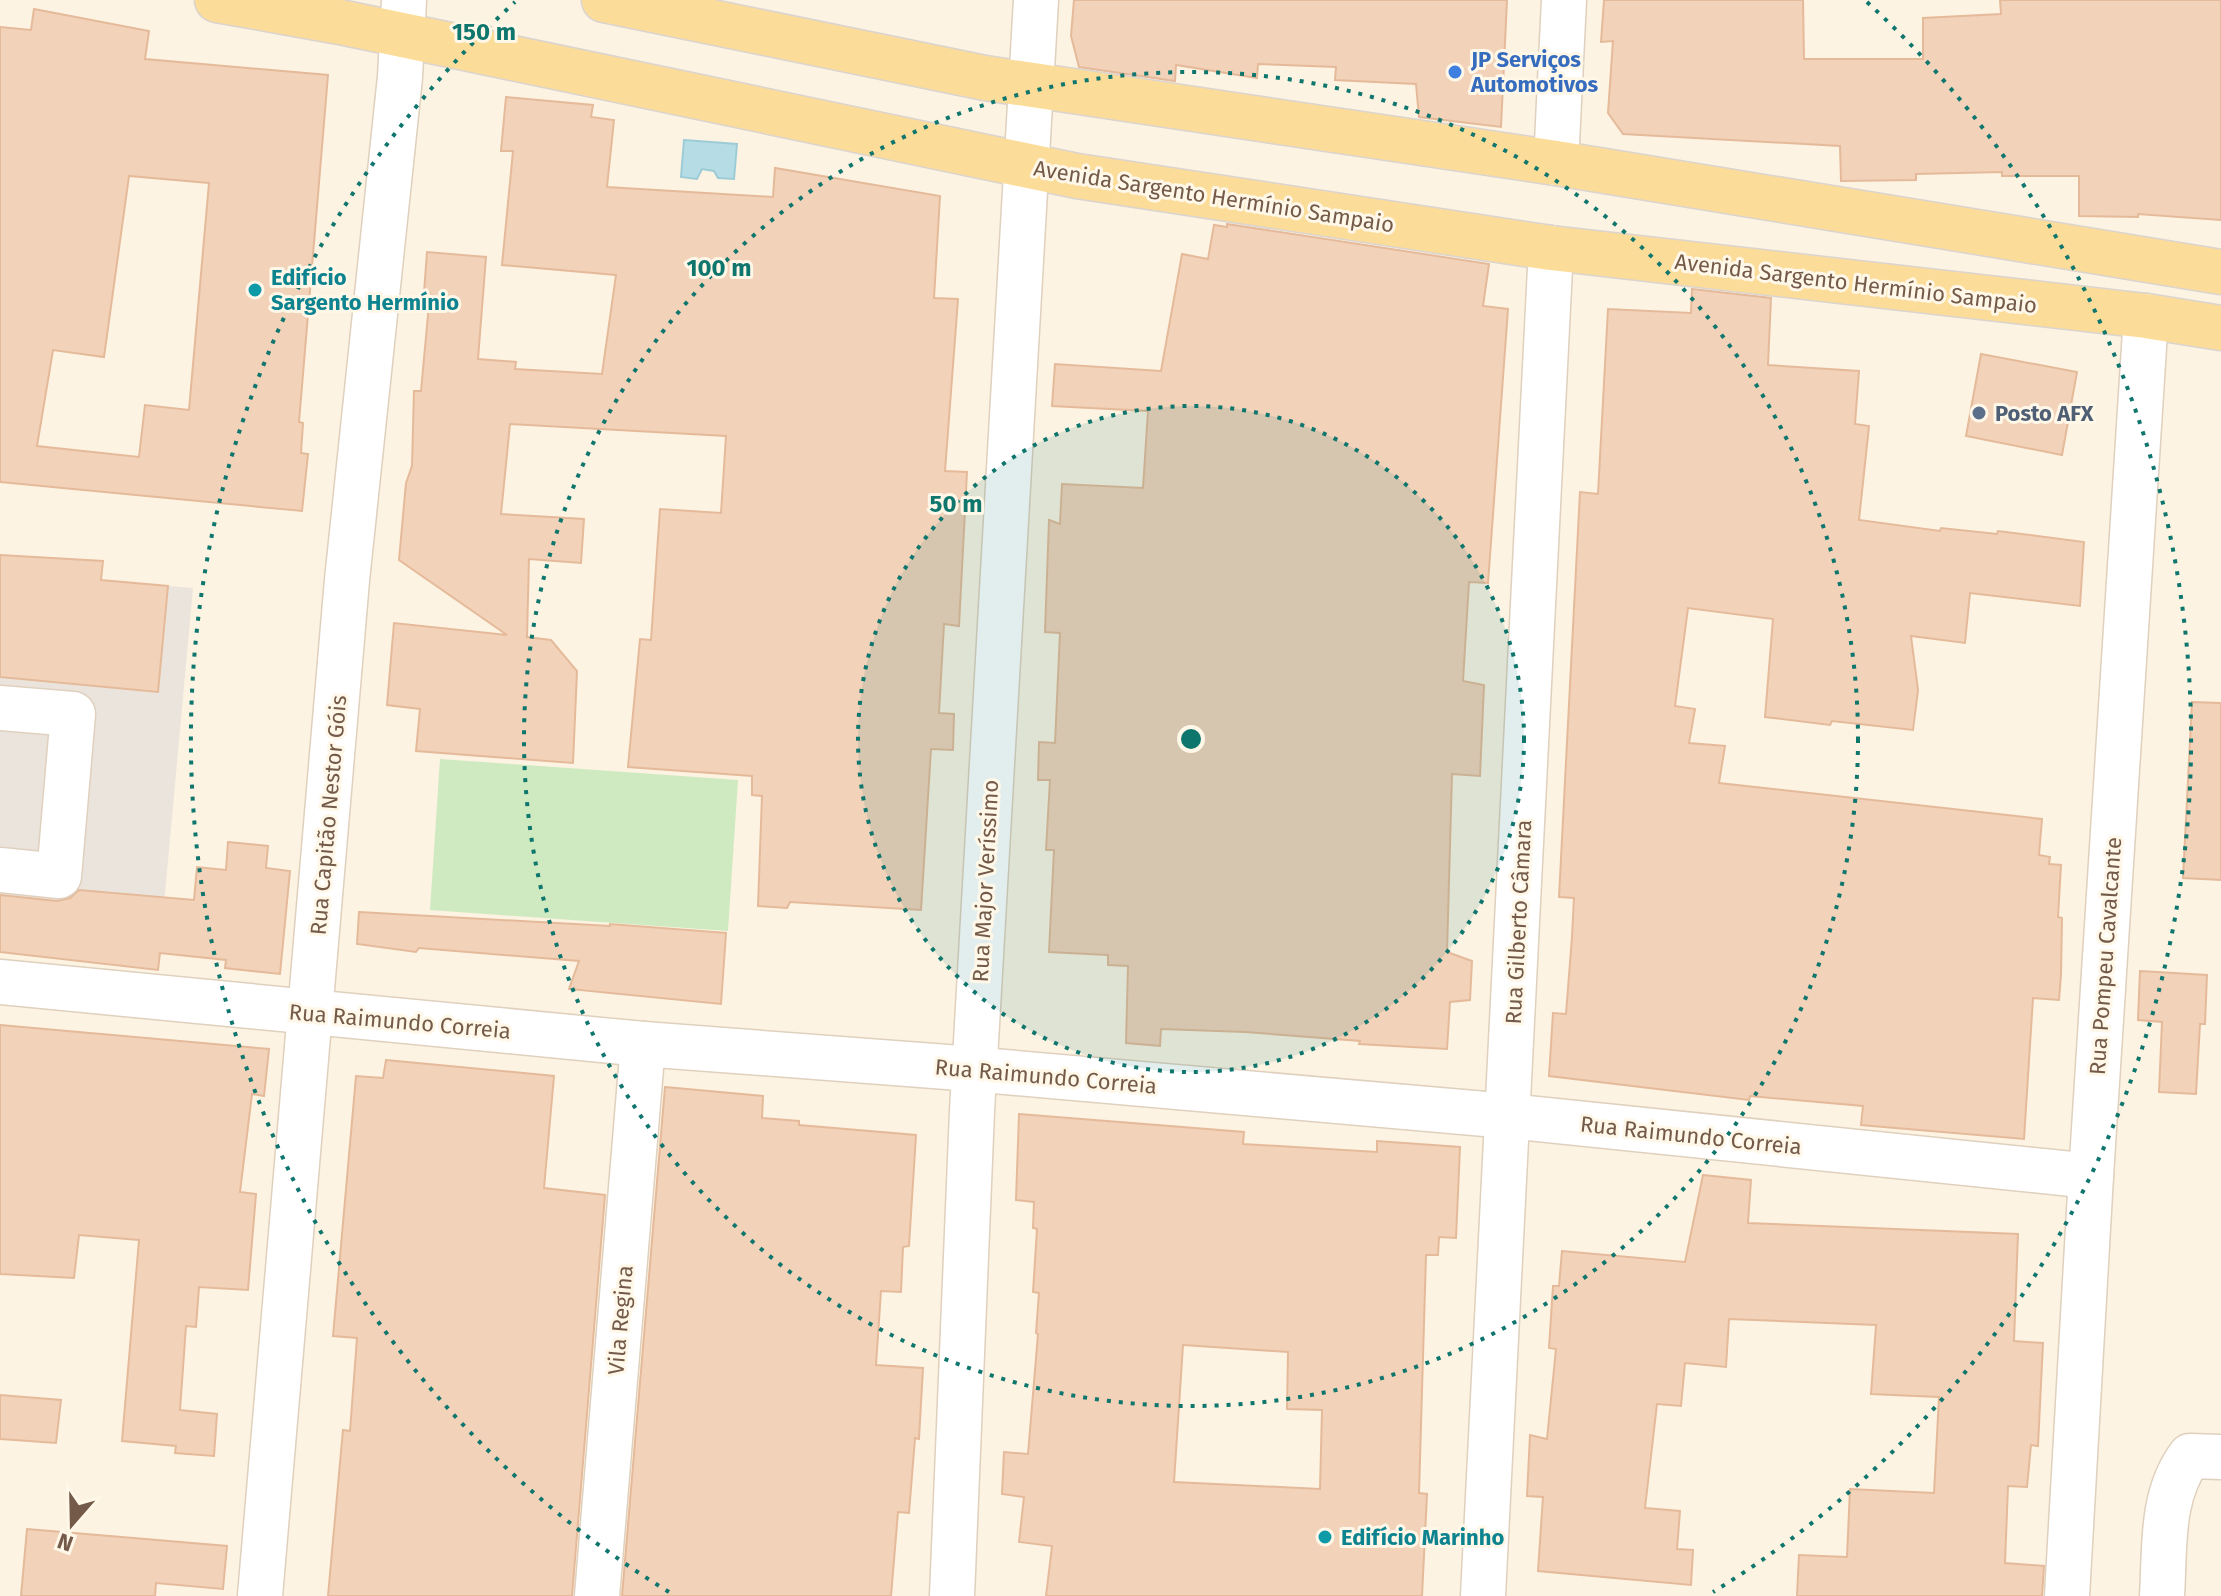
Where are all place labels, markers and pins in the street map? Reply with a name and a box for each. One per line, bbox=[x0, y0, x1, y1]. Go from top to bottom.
place label: JP Serviços Automotivos bbox=[1470, 46, 1599, 98]
marker: JP Serviços Automotivos bbox=[1446, 63, 1464, 81]
place label: Edifício Sargento Hermínio bbox=[271, 264, 459, 316]
marker: Edifício Sargento Hermínio bbox=[246, 281, 264, 299]
place label: Posto AFX bbox=[1995, 400, 2094, 427]
marker: Posto AFX bbox=[1970, 404, 1988, 422]
centre of rings bbox=[1177, 725, 1205, 753]
place label: Edifício Marinho bbox=[1341, 1524, 1504, 1551]
marker: Edifício Marinho bbox=[1316, 1528, 1334, 1546]

